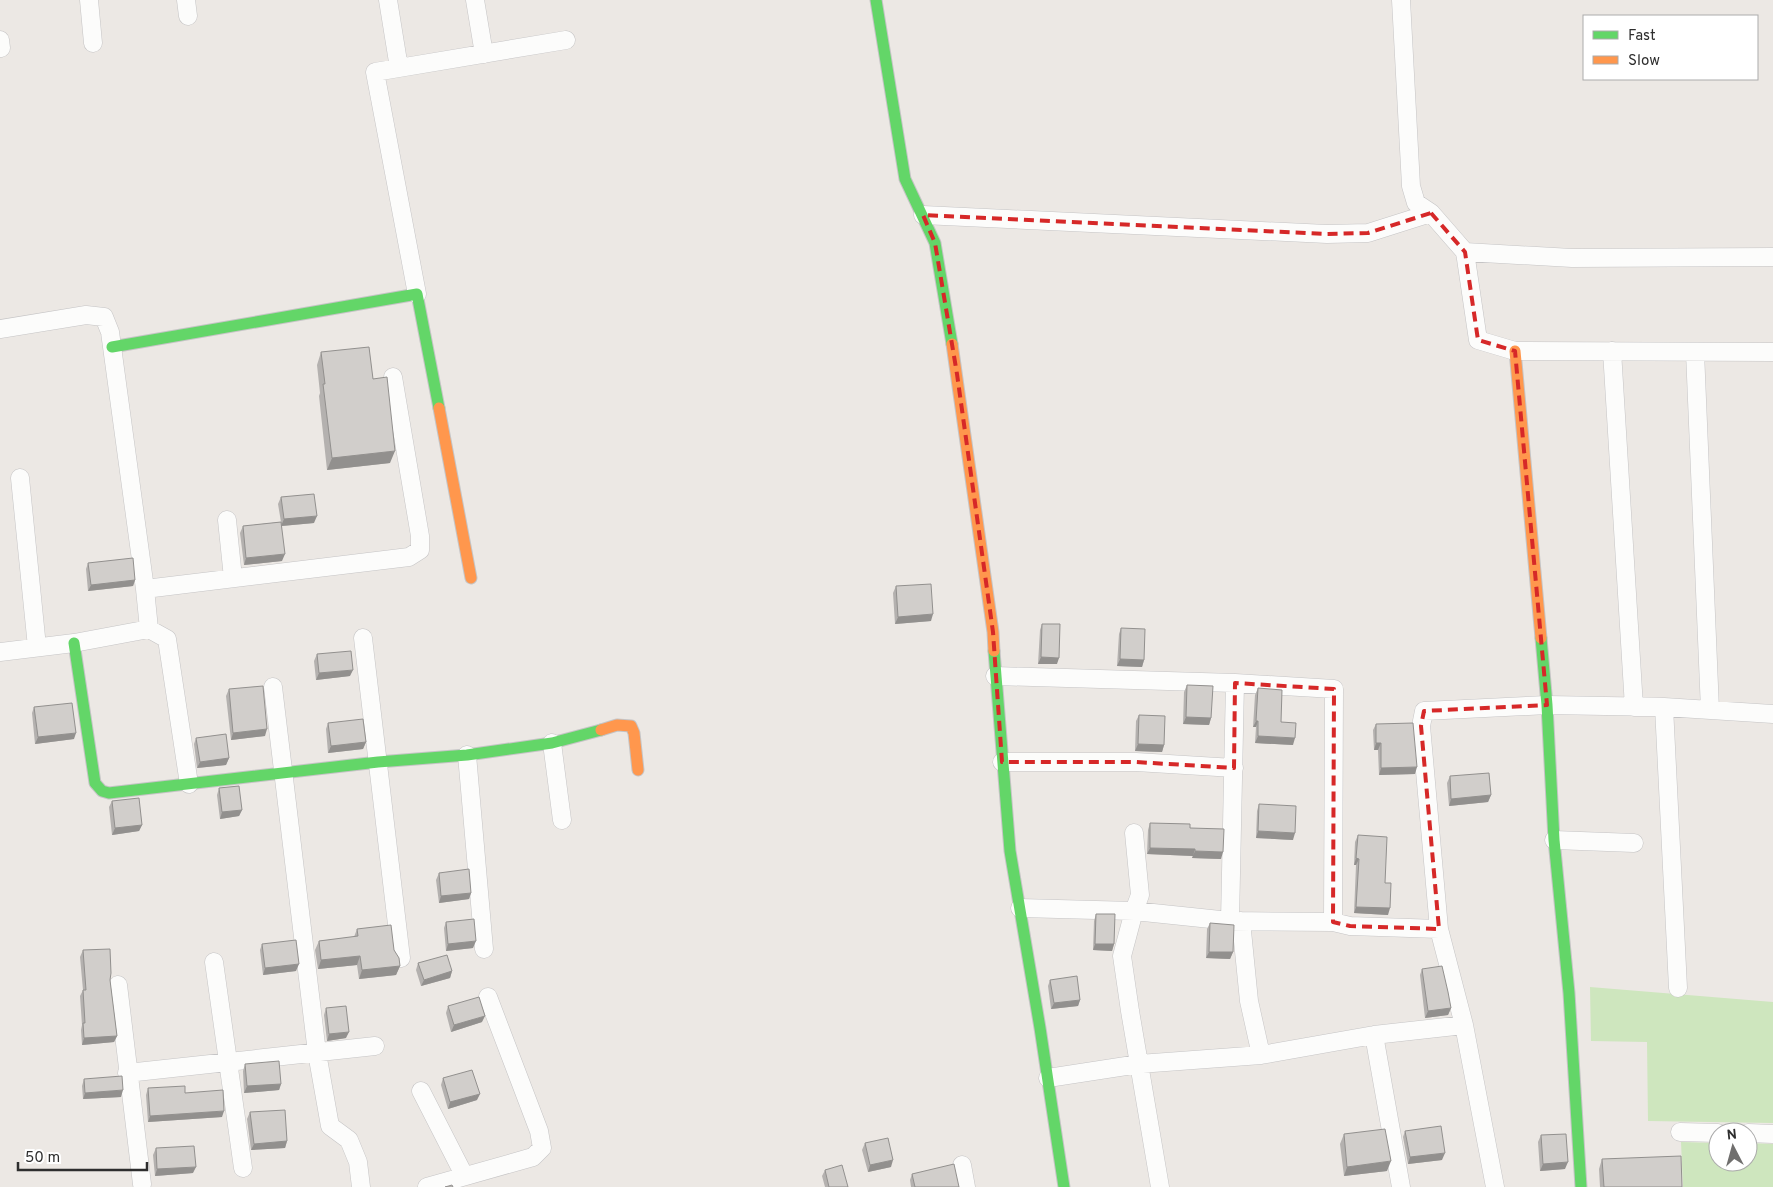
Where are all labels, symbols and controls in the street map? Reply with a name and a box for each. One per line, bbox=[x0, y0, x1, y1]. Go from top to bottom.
legend bbox=[1583, 15, 1758, 80]
text: Fast bbox=[1628, 27, 1656, 46]
text: Slow bbox=[1628, 52, 1660, 71]
north arrow bbox=[1708, 1122, 1758, 1172]
text: N bbox=[1726, 1127, 1738, 1145]
scale bar bbox=[18, 1140, 146, 1172]
text: 50 m bbox=[25, 1149, 60, 1168]

